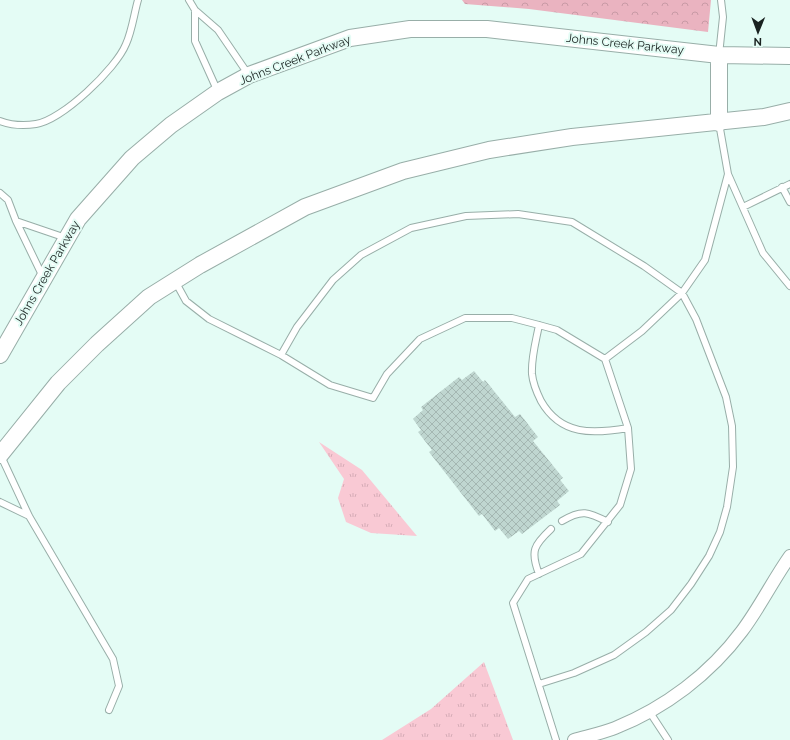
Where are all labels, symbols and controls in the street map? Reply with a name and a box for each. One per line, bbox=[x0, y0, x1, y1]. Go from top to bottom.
north arrow bbox=[738, 12, 778, 52]
street label: Johns Creek Parkway bbox=[565, 31, 685, 57]
street label: Johns Creek Parkway bbox=[237, 32, 353, 88]
text: N bbox=[754, 35, 762, 48]
street label: Johns Creek Parkway bbox=[11, 218, 83, 328]

